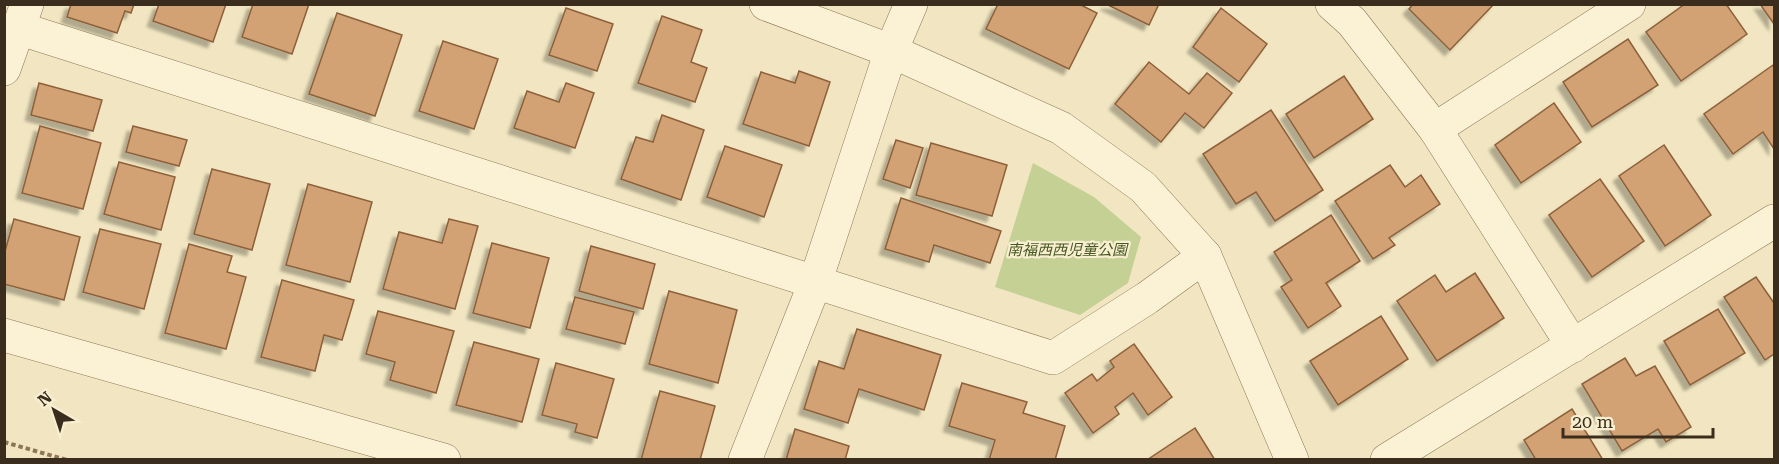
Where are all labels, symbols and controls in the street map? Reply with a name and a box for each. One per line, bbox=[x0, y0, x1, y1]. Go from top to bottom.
park label: 南福西西児童公園 bbox=[1007, 241, 1129, 259]
north arrow bbox=[24, 380, 84, 440]
text: N bbox=[34, 387, 56, 410]
scale bar bbox=[1563, 401, 1713, 439]
text: 20 m bbox=[1572, 411, 1613, 432]

